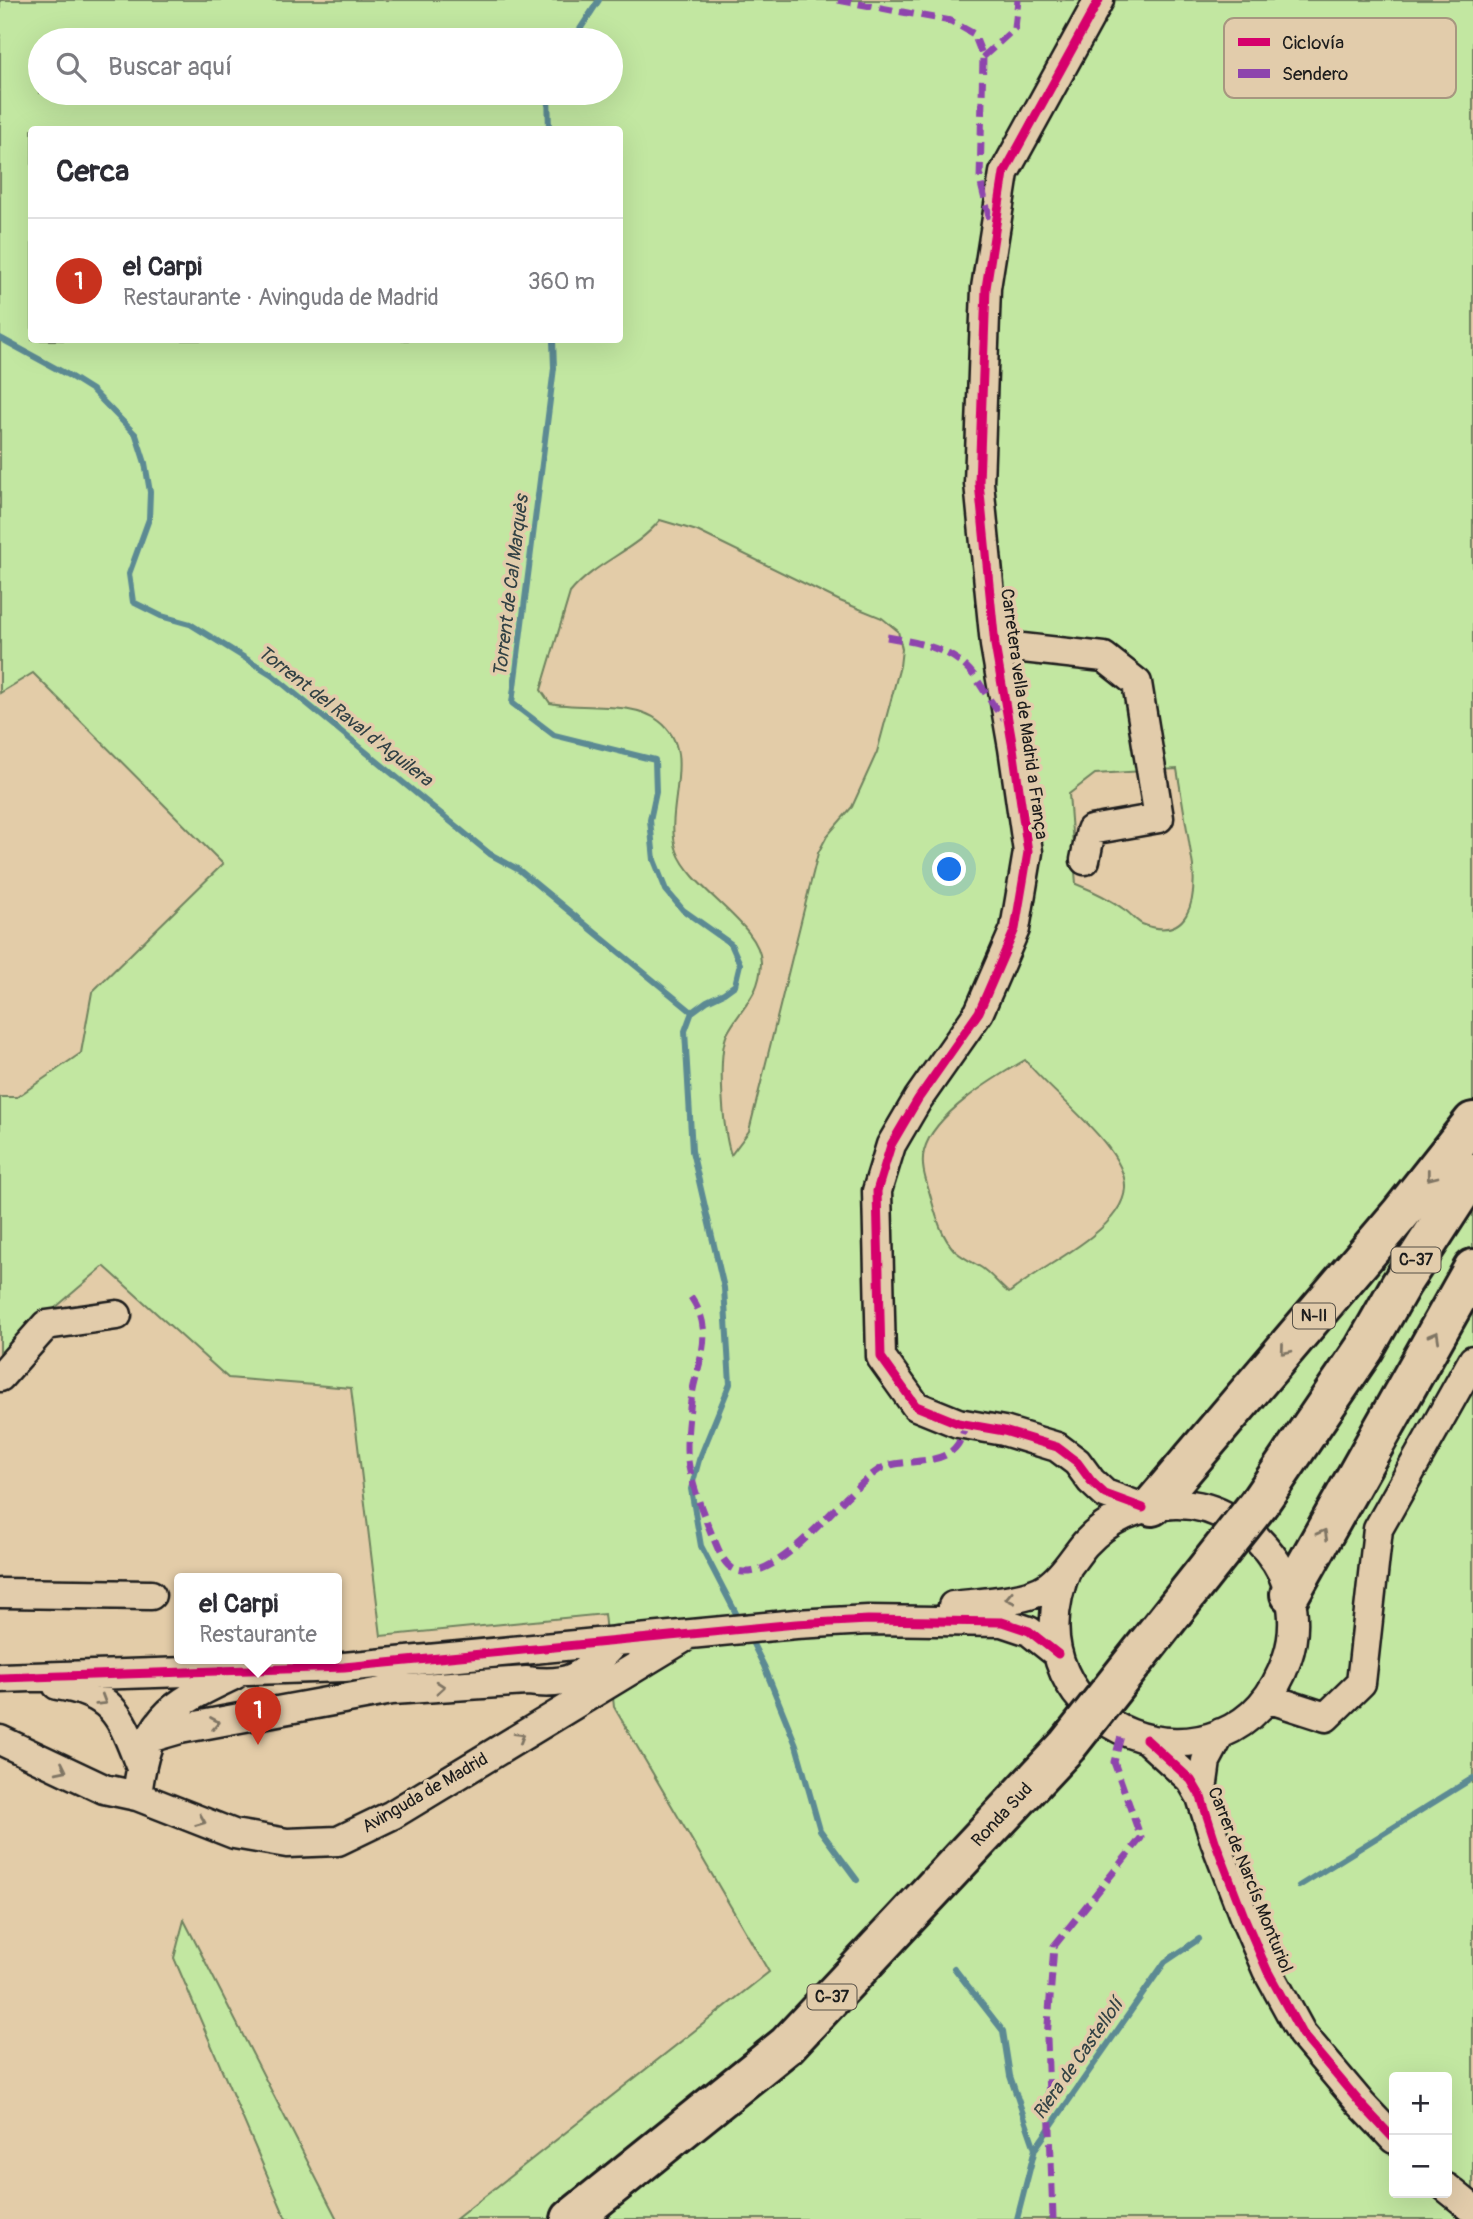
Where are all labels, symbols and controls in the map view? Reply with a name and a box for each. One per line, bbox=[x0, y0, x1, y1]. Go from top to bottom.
legend bbox=[1224, 18, 1456, 98]
search box bbox=[28, 28, 623, 105]
text: Ciclovía bbox=[1282, 31, 1344, 55]
icon: search bbox=[52, 48, 90, 86]
text: Buscar aquí bbox=[108, 51, 232, 83]
text: Sendero bbox=[1282, 62, 1348, 86]
text: Cerca bbox=[56, 153, 129, 190]
text: el Carpi bbox=[123, 251, 202, 283]
text: 1 bbox=[75, 267, 84, 296]
text: 360 m bbox=[528, 267, 595, 296]
text: Restaurante · Avinguda de Madrid bbox=[123, 283, 439, 312]
water label: Torrent de Cal Marquès bbox=[488, 491, 534, 678]
street label: Carretera vella de Madrid a França bbox=[995, 587, 1053, 841]
water label: Torrent del Raval d'Aguilera bbox=[253, 640, 438, 792]
your location bbox=[932, 852, 966, 886]
one-way arrow bbox=[1426, 1168, 1439, 1180]
road number: C-37 bbox=[1392, 1248, 1440, 1272]
road number: N-II bbox=[1293, 1304, 1335, 1328]
one-way arrow bbox=[1427, 1331, 1440, 1343]
one-way arrow bbox=[1281, 1342, 1293, 1355]
one-way arrow bbox=[1315, 1529, 1328, 1541]
popup bbox=[174, 1573, 342, 1664]
text: el Carpi bbox=[199, 1588, 278, 1620]
one-way arrow bbox=[1004, 1590, 1016, 1605]
text: Restaurante bbox=[199, 1620, 317, 1649]
one-way arrow bbox=[434, 1680, 445, 1695]
pin: 1 bbox=[235, 1687, 281, 1745]
one-way arrow bbox=[94, 1693, 107, 1706]
one-way arrow bbox=[209, 1716, 221, 1731]
one-way arrow bbox=[513, 1733, 526, 1746]
street label: Avinguda de Madrid bbox=[358, 1748, 492, 1838]
one-way arrow bbox=[55, 1761, 67, 1775]
street label: Ronda Sud bbox=[966, 1778, 1038, 1852]
street label: Carrer de Narcís Monturiol bbox=[1202, 1784, 1298, 1976]
one-way arrow bbox=[194, 1813, 206, 1827]
road number: C-37 bbox=[808, 1984, 856, 2010]
water label: Riera de Castellolí bbox=[1028, 1991, 1131, 2124]
map controls bbox=[1389, 2072, 1452, 2198]
button: + bbox=[1389, 2072, 1452, 2135]
button: − bbox=[1389, 2135, 1452, 2198]

